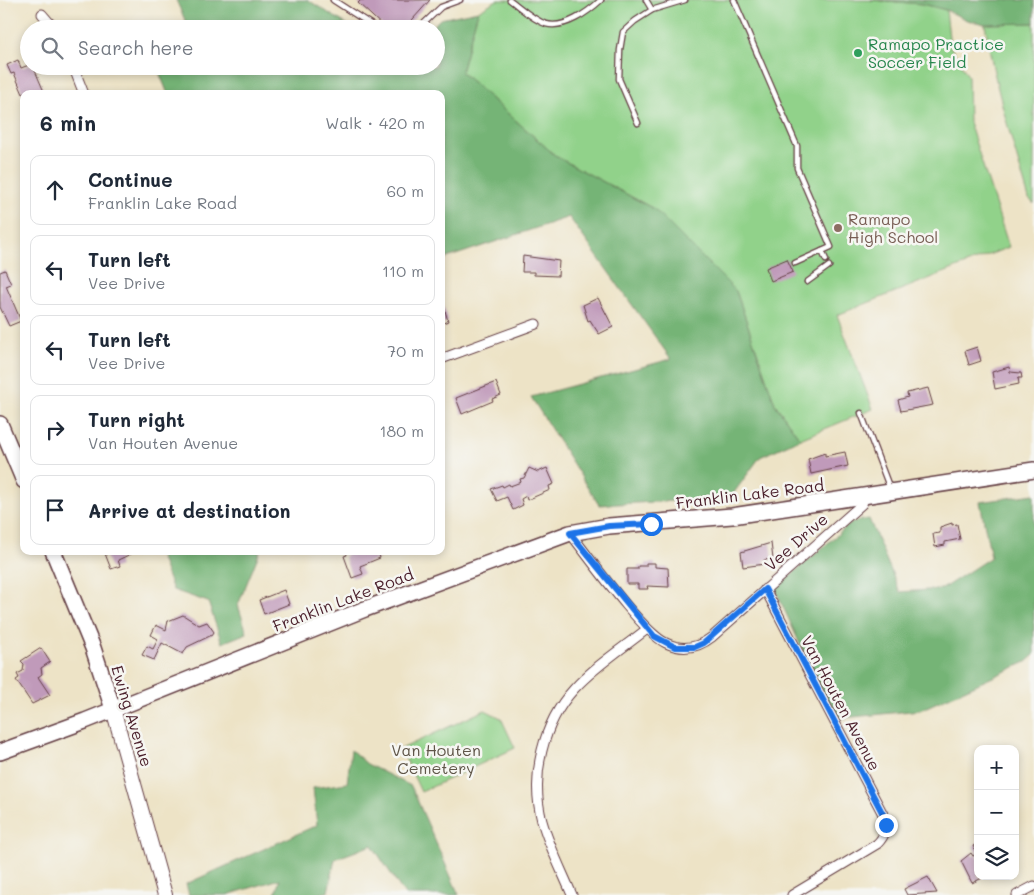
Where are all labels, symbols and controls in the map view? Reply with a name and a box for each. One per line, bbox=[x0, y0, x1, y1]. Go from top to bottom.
search box bbox=[20, 20, 445, 75]
place label: Ramapo Practice Soccer Field bbox=[868, 33, 1004, 72]
icon: search bbox=[38, 34, 66, 62]
text: Search here bbox=[78, 35, 194, 60]
marker: Ramapo Practice Soccer Field bbox=[852, 47, 864, 59]
text: 6 min bbox=[40, 109, 96, 136]
text: Walk · 420 m bbox=[325, 112, 425, 133]
text: Continue bbox=[88, 167, 173, 192]
icon: ahead bbox=[41, 176, 69, 204]
text: 60 m bbox=[387, 180, 424, 201]
text: Franklin Lake Road bbox=[88, 192, 237, 213]
place label: Ramapo High School bbox=[848, 208, 938, 247]
marker: Ramapo High School bbox=[832, 222, 844, 234]
text: Turn left bbox=[88, 247, 171, 272]
icon: left bbox=[41, 256, 69, 284]
text: 110 m bbox=[382, 260, 424, 281]
text: Vee Drive bbox=[88, 272, 166, 293]
text: Turn left bbox=[88, 327, 171, 352]
icon: left bbox=[41, 336, 69, 364]
text: 70 m bbox=[387, 340, 424, 361]
text: Vee Drive bbox=[88, 352, 166, 373]
text: Turn right bbox=[88, 407, 185, 432]
icon: right bbox=[41, 416, 69, 444]
text: 180 m bbox=[379, 420, 424, 441]
text: Van Houten Avenue bbox=[88, 432, 238, 453]
street label: Franklin Lake Road bbox=[675, 474, 825, 513]
icon: arrive bbox=[41, 496, 69, 524]
text: Arrive at destination bbox=[88, 498, 291, 523]
street label: Vee Drive bbox=[760, 508, 832, 575]
route start bbox=[640, 513, 663, 536]
street label: Franklin Lake Road bbox=[270, 563, 416, 636]
street label: Van Houten Avenue bbox=[797, 632, 886, 774]
street label: Ewing Avenue bbox=[107, 663, 158, 769]
park label: Van Houten Cemetery bbox=[391, 739, 481, 778]
map controls bbox=[974, 745, 1019, 880]
button: + bbox=[974, 745, 1019, 790]
button: − bbox=[974, 790, 1019, 835]
route end bbox=[875, 814, 898, 837]
button: layers bbox=[974, 835, 1019, 880]

